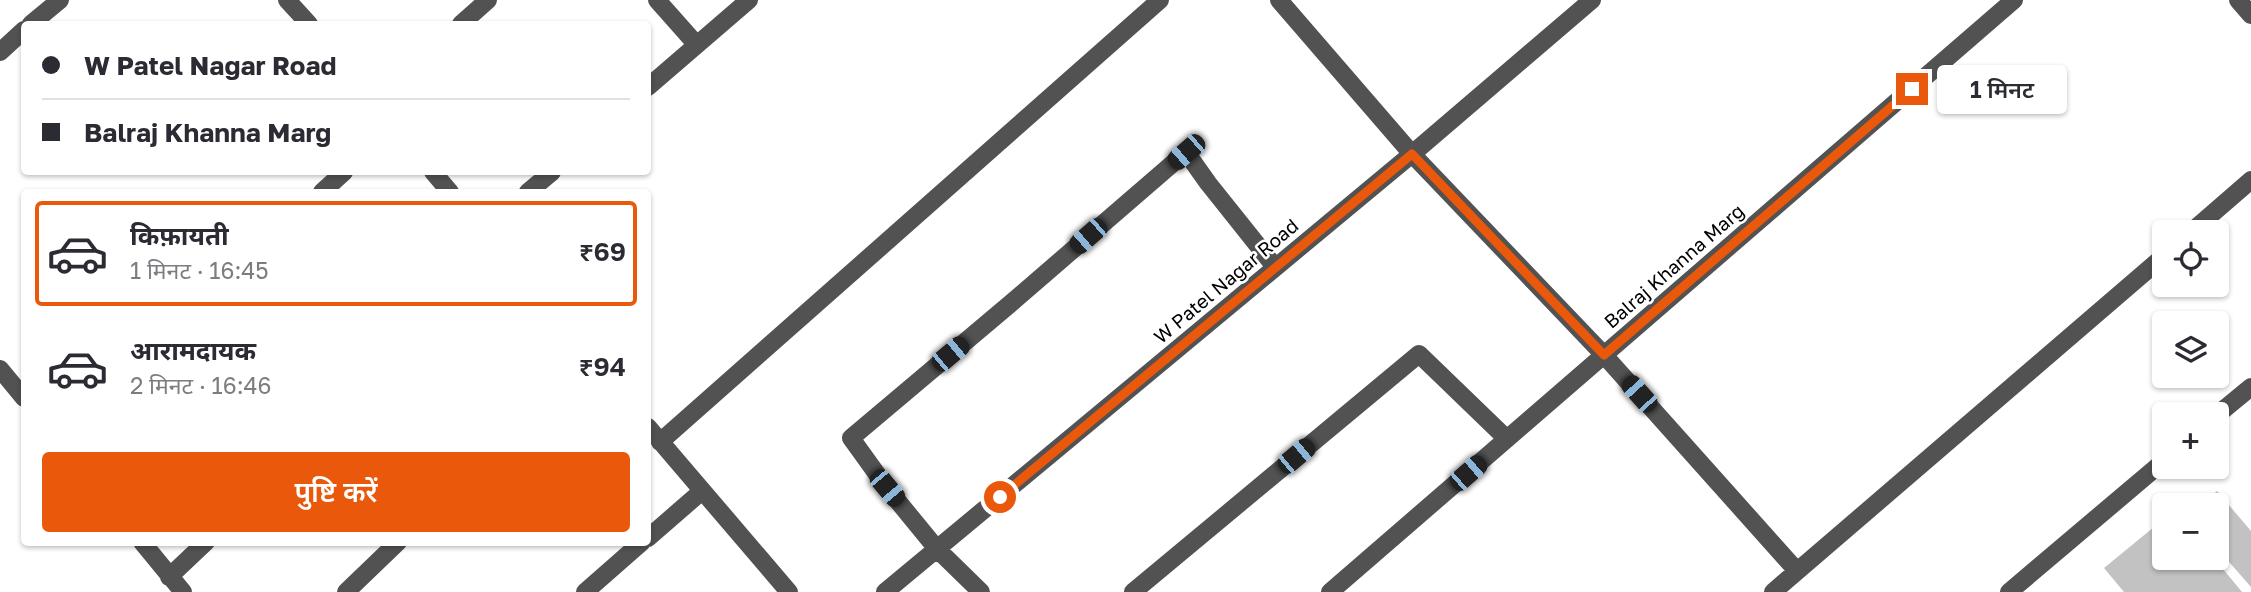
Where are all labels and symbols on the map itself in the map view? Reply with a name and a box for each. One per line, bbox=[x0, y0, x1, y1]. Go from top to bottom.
callout: 1 मिनट bbox=[1937, 64, 2066, 114]
route end bbox=[1896, 73, 1928, 105]
car bbox=[1164, 130, 1209, 174]
street label: Balraj Khanna Marg bbox=[1599, 199, 1748, 333]
street label: W Patel Nagar Road bbox=[1149, 213, 1303, 348]
car bbox=[1066, 214, 1111, 258]
car bbox=[928, 332, 973, 376]
car bbox=[1618, 371, 1661, 417]
car bbox=[1274, 434, 1319, 478]
car bbox=[1446, 451, 1491, 495]
car bbox=[866, 465, 909, 511]
route start bbox=[984, 481, 1016, 513]

